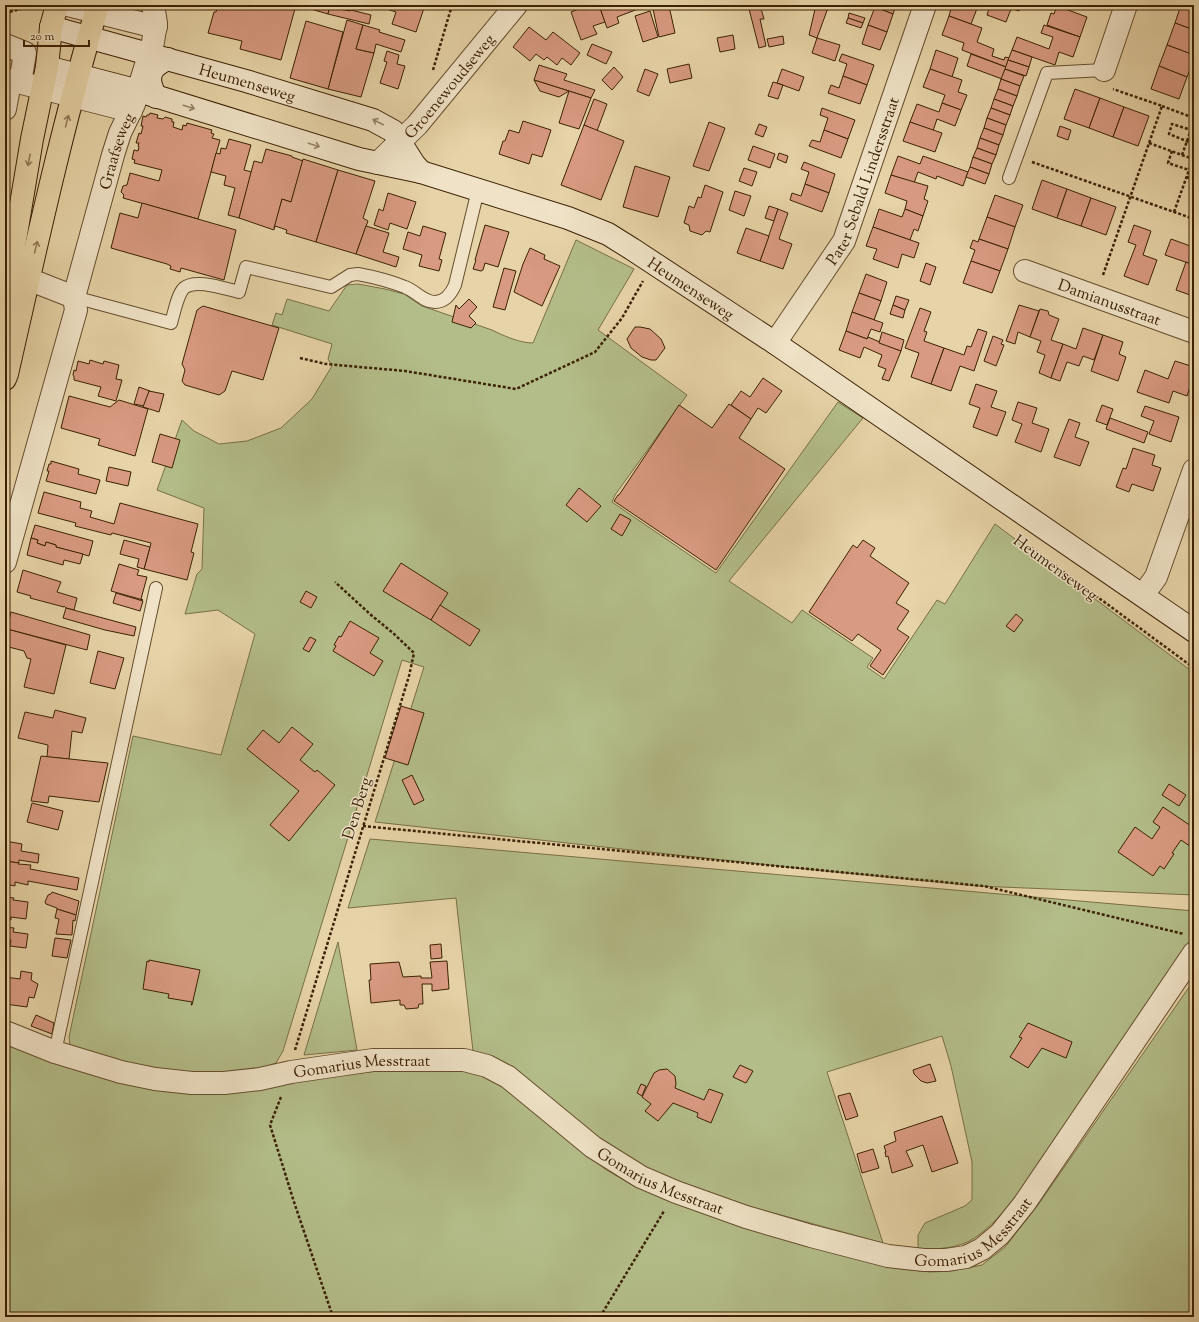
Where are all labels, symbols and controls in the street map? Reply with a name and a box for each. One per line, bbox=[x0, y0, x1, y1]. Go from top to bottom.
scale bar bbox=[24, 22, 89, 48]
text: 20 m bbox=[30, 28, 55, 46]
street label: Groenewoudseweg bbox=[400, 30, 502, 145]
street label: Heumenseweg bbox=[196, 59, 298, 110]
street label: Pater Sebald Lindersstraat bbox=[822, 94, 907, 271]
one-way arrow bbox=[183, 104, 196, 111]
street label: Graafseweg bbox=[95, 110, 142, 193]
one-way arrow bbox=[63, 115, 71, 128]
one-way arrow bbox=[372, 118, 384, 126]
one-way arrow bbox=[307, 142, 320, 149]
one-way arrow bbox=[24, 153, 32, 166]
one-way arrow bbox=[33, 241, 40, 254]
street label: Heumenseweg bbox=[642, 253, 738, 327]
street label: Damianusstraat bbox=[1054, 275, 1164, 333]
street label: Heumenseweg bbox=[1007, 530, 1102, 608]
street label: Den Berg bbox=[338, 774, 379, 843]
street label: Gomarius Messtraat bbox=[292, 1050, 431, 1086]
street label: Gomarius Messtraat bbox=[591, 1143, 727, 1222]
street label: Gomarius Messtraat bbox=[913, 1193, 1039, 1274]

